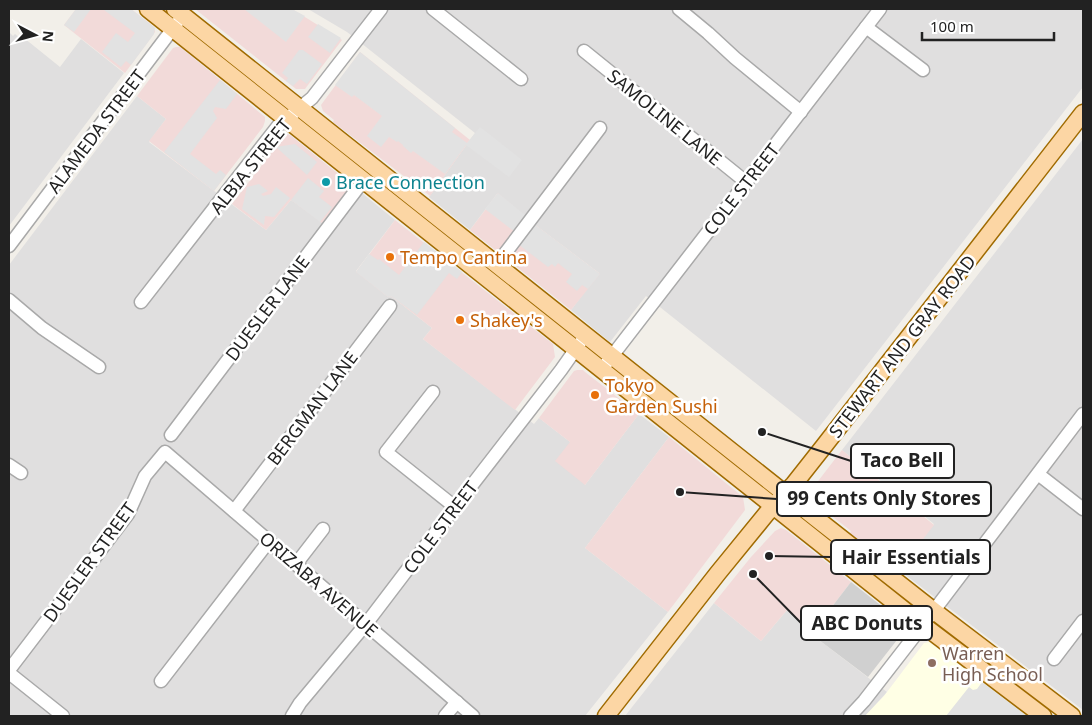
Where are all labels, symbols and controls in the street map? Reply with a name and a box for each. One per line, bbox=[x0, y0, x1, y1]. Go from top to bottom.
north arrow bbox=[10, 10, 60, 60]
scale bar bbox=[922, 10, 1054, 42]
text: 100 m bbox=[930, 16, 974, 36]
text: N bbox=[38, 30, 58, 43]
street label: ALAMEDA STREET bbox=[42, 64, 150, 198]
street label: SAMOLINE LANE bbox=[603, 64, 727, 170]
street label: ALBIA STREET bbox=[204, 113, 296, 219]
street label: COLE STREET bbox=[698, 138, 784, 240]
place label: Brace Connection bbox=[336, 170, 485, 194]
marker: Brace Connection bbox=[320, 176, 332, 188]
place label: Tempo Cantina bbox=[400, 245, 527, 269]
street label: DUESLER LANE bbox=[219, 250, 315, 366]
street label: STEWART AND GRAY ROAD bbox=[823, 250, 981, 442]
marker: Tempo Cantina bbox=[384, 251, 396, 263]
place label: Shakey's bbox=[470, 308, 543, 332]
marker: Shakey's bbox=[454, 314, 466, 326]
street label: BERGMAN LANE bbox=[261, 346, 363, 470]
place label: Tokyo Garden Sushi bbox=[605, 373, 718, 418]
marker: Tokyo Garden Sushi bbox=[589, 389, 601, 401]
callout: Taco Bell bbox=[851, 444, 954, 478]
text: Taco Bell bbox=[861, 447, 943, 473]
street label: COLE STREET bbox=[397, 476, 483, 578]
callout: 99 Cents Only Stores bbox=[777, 482, 991, 516]
text: 99 Cents Only Stores bbox=[787, 485, 981, 511]
street label: DUESLER STREET bbox=[37, 497, 141, 627]
street label: ORIZABA AVENUE bbox=[255, 526, 383, 642]
callout: Hair Essentials bbox=[831, 540, 990, 574]
text: Hair Essentials bbox=[842, 544, 980, 570]
callout: ABC Donuts bbox=[801, 606, 932, 640]
text: ABC Donuts bbox=[811, 610, 923, 636]
place label: Warren High School bbox=[942, 641, 1043, 686]
marker: Warren High School bbox=[926, 657, 938, 669]

